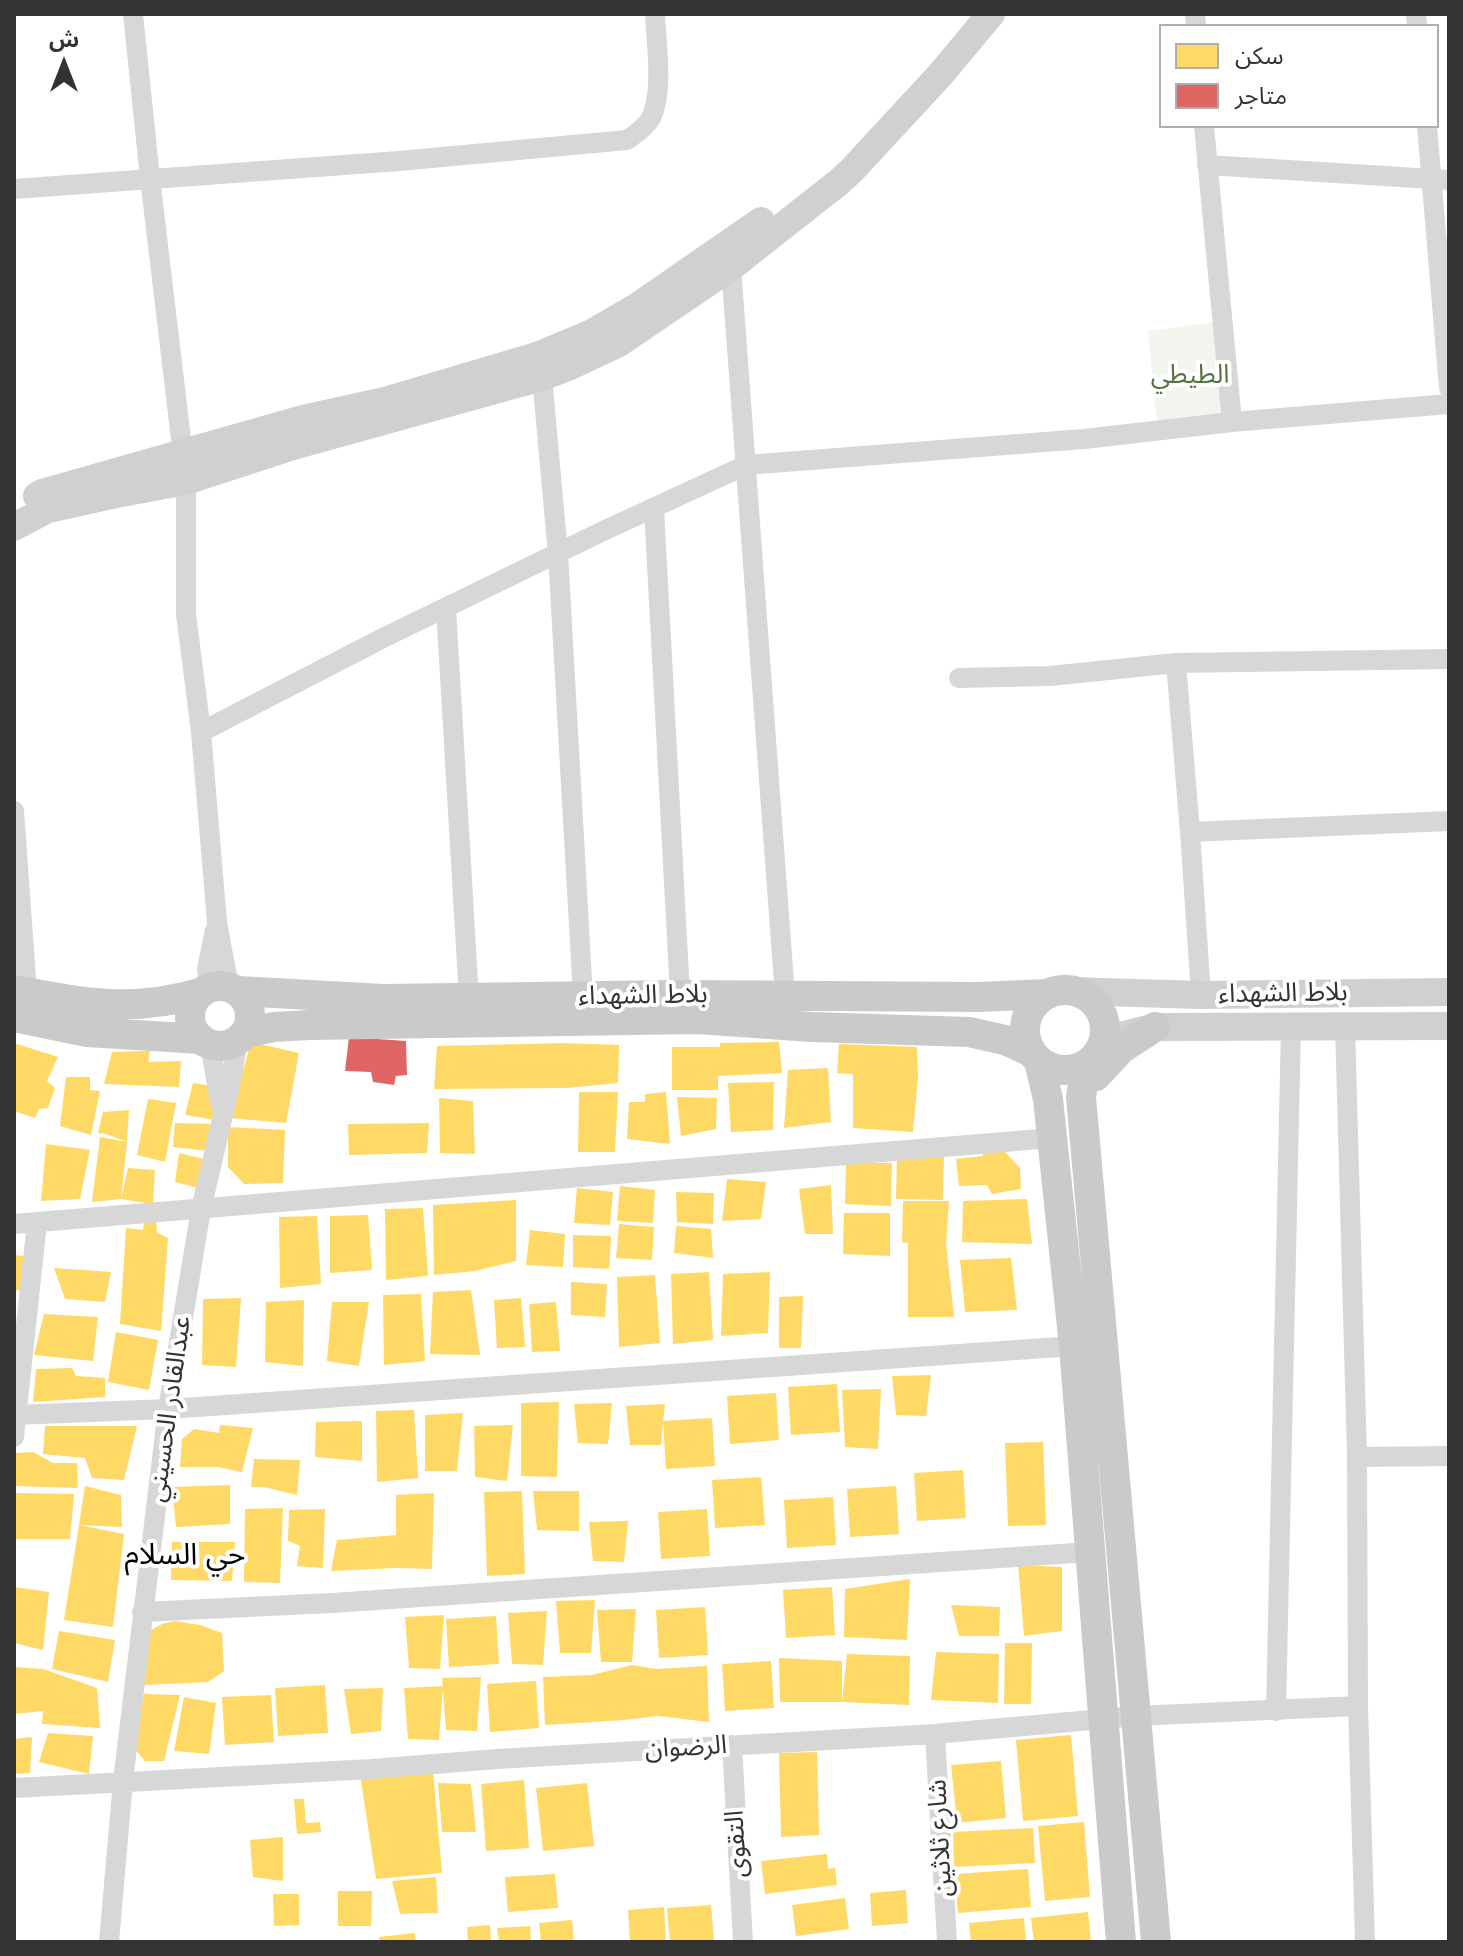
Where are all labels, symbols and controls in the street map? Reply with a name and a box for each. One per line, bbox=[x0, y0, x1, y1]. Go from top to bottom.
north arrow bbox=[24, 24, 104, 104]
legend bbox=[1159, 24, 1439, 128]
text: ش bbox=[49, 27, 79, 52]
text: سكن bbox=[1235, 42, 1284, 69]
text: متاجر bbox=[1235, 82, 1287, 109]
park label: الطيطي bbox=[1151, 360, 1229, 392]
street label: بلاط الشهداء bbox=[1218, 977, 1348, 1011]
street label: بلاط الشهداء bbox=[578, 979, 708, 1013]
street label: عبدالقادر الحسيني bbox=[141, 1314, 199, 1504]
district label: حي السلام bbox=[124, 1538, 246, 1574]
street label: الرضوان bbox=[644, 1730, 728, 1766]
street label: شارع ثلاثين bbox=[922, 1778, 960, 1898]
street label: التقوى bbox=[720, 1809, 754, 1879]

